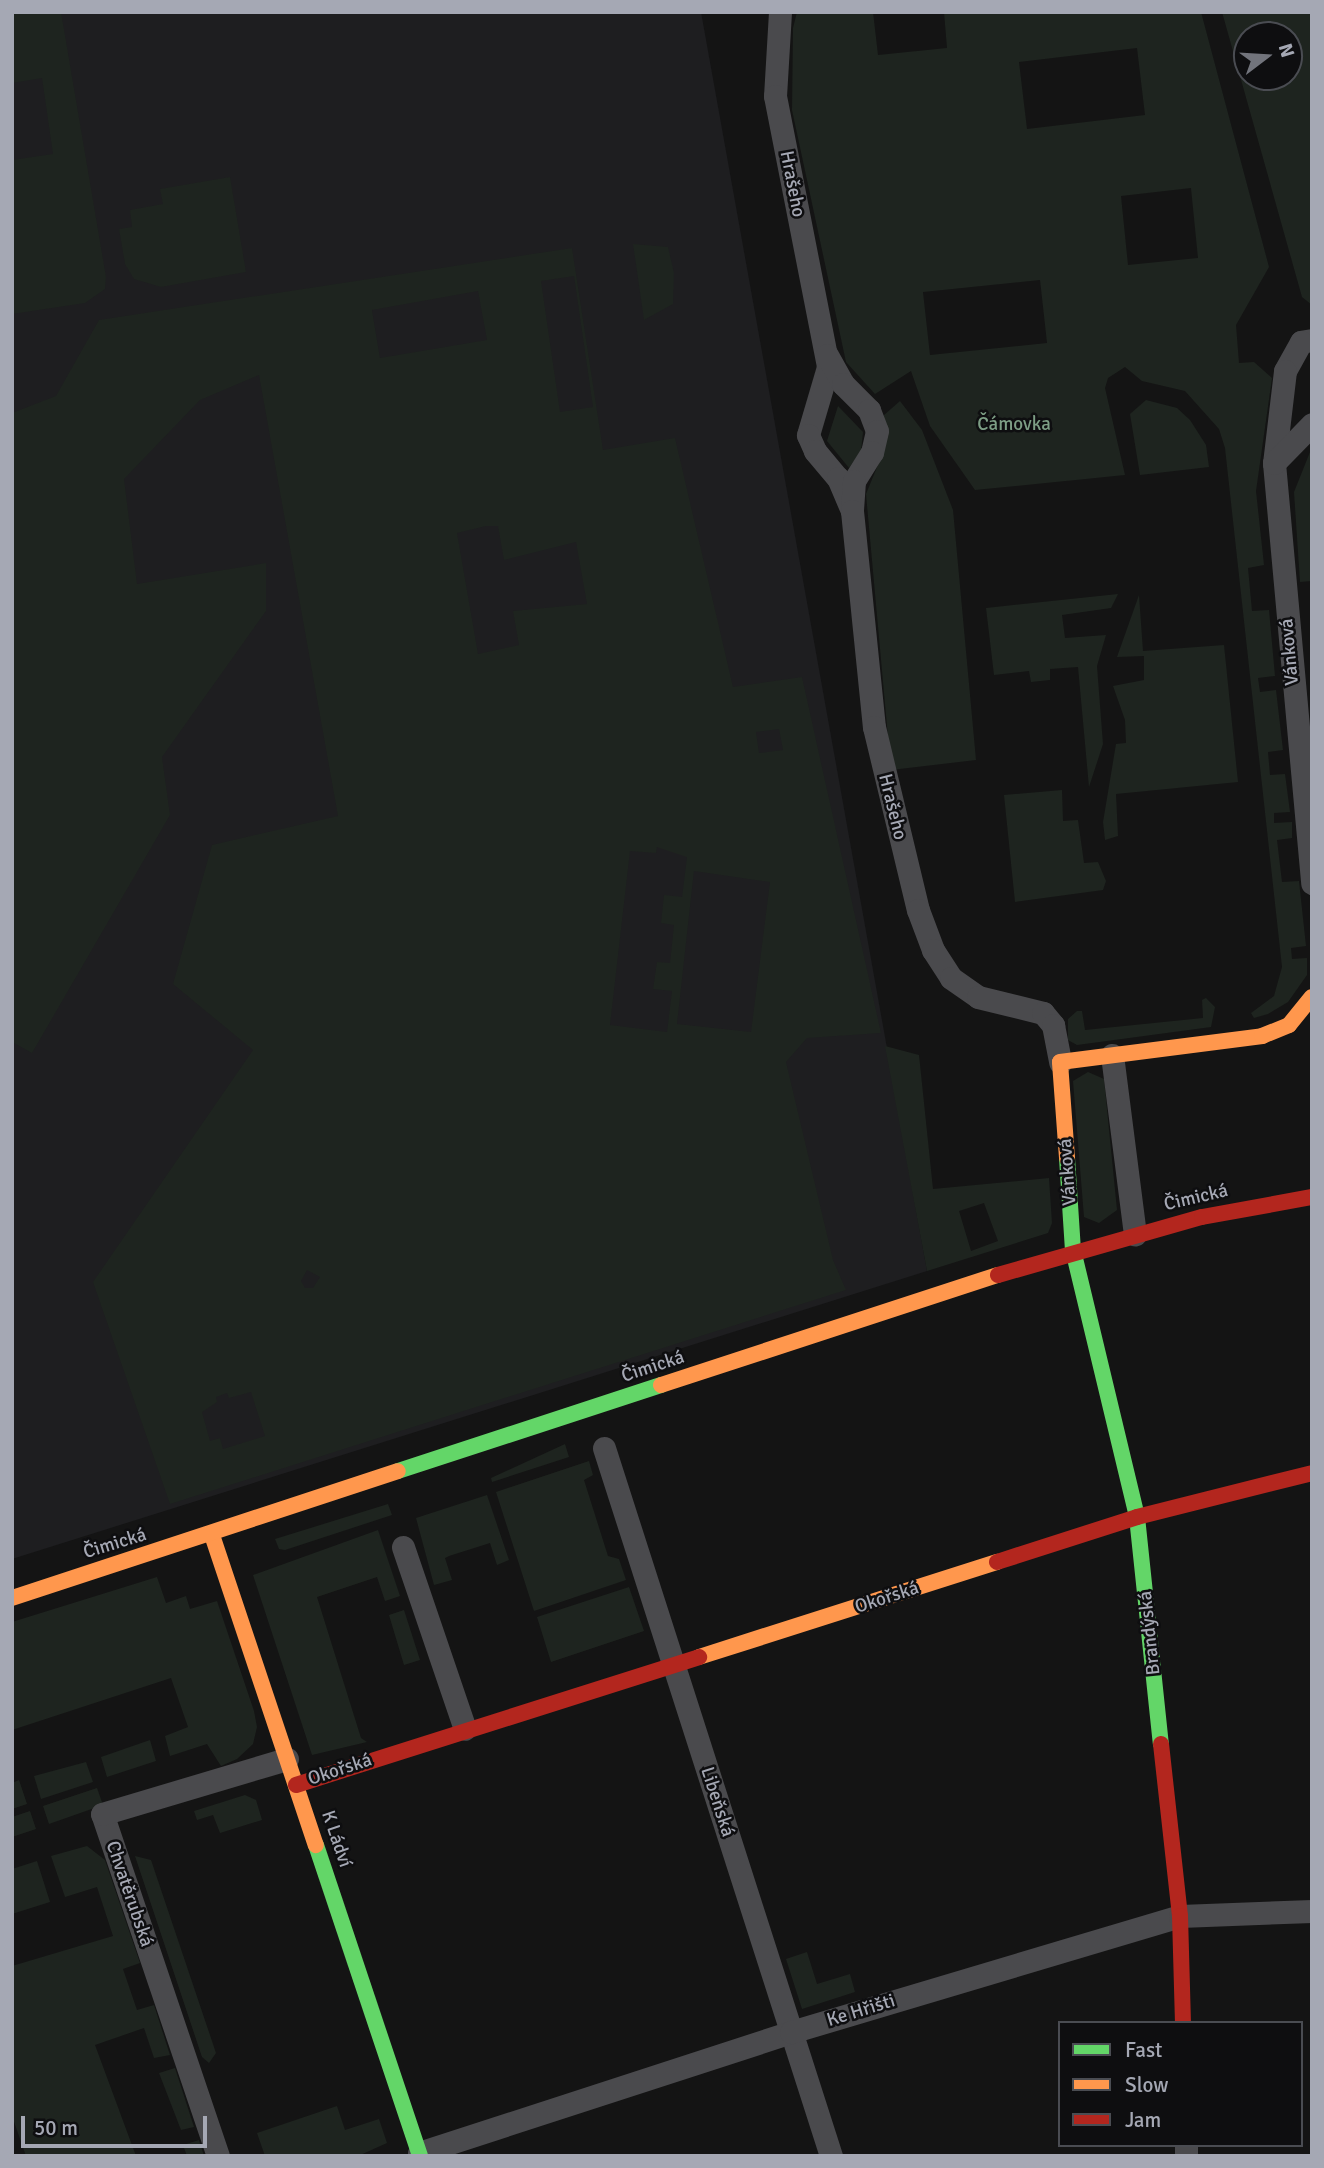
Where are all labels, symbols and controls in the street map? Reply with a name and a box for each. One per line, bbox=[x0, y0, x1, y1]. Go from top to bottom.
north arrow bbox=[1233, 21, 1303, 91]
text: N bbox=[1273, 41, 1300, 60]
street label: Hrašeho bbox=[774, 149, 810, 219]
park label: Čámovka bbox=[977, 414, 1051, 436]
street label: Vánková bbox=[1276, 618, 1304, 686]
street label: Hrašeho bbox=[873, 772, 911, 842]
street label: Vánková bbox=[1054, 1138, 1082, 1206]
street label: Čimická bbox=[1162, 1180, 1230, 1216]
street label: Čimická bbox=[619, 1346, 687, 1388]
street label: Čimická bbox=[81, 1524, 149, 1564]
street label: Okořská bbox=[852, 1577, 922, 1619]
street label: Brandýská bbox=[1134, 1590, 1166, 1676]
street label: Okořská bbox=[305, 1749, 375, 1791]
street label: Libeňská bbox=[695, 1764, 739, 1840]
street label: K Ládví bbox=[316, 1808, 356, 1870]
street label: Chvatěrubská bbox=[100, 1838, 158, 1950]
street label: Ke Hřišti bbox=[824, 1990, 898, 2032]
legend bbox=[1058, 2021, 1303, 2147]
text: Fast bbox=[1125, 2037, 1162, 2063]
text: Slow bbox=[1125, 2072, 1169, 2098]
scale bar bbox=[24, 2102, 210, 2146]
text: Jam bbox=[1125, 2107, 1161, 2133]
text: 50 m bbox=[34, 2115, 78, 2141]

